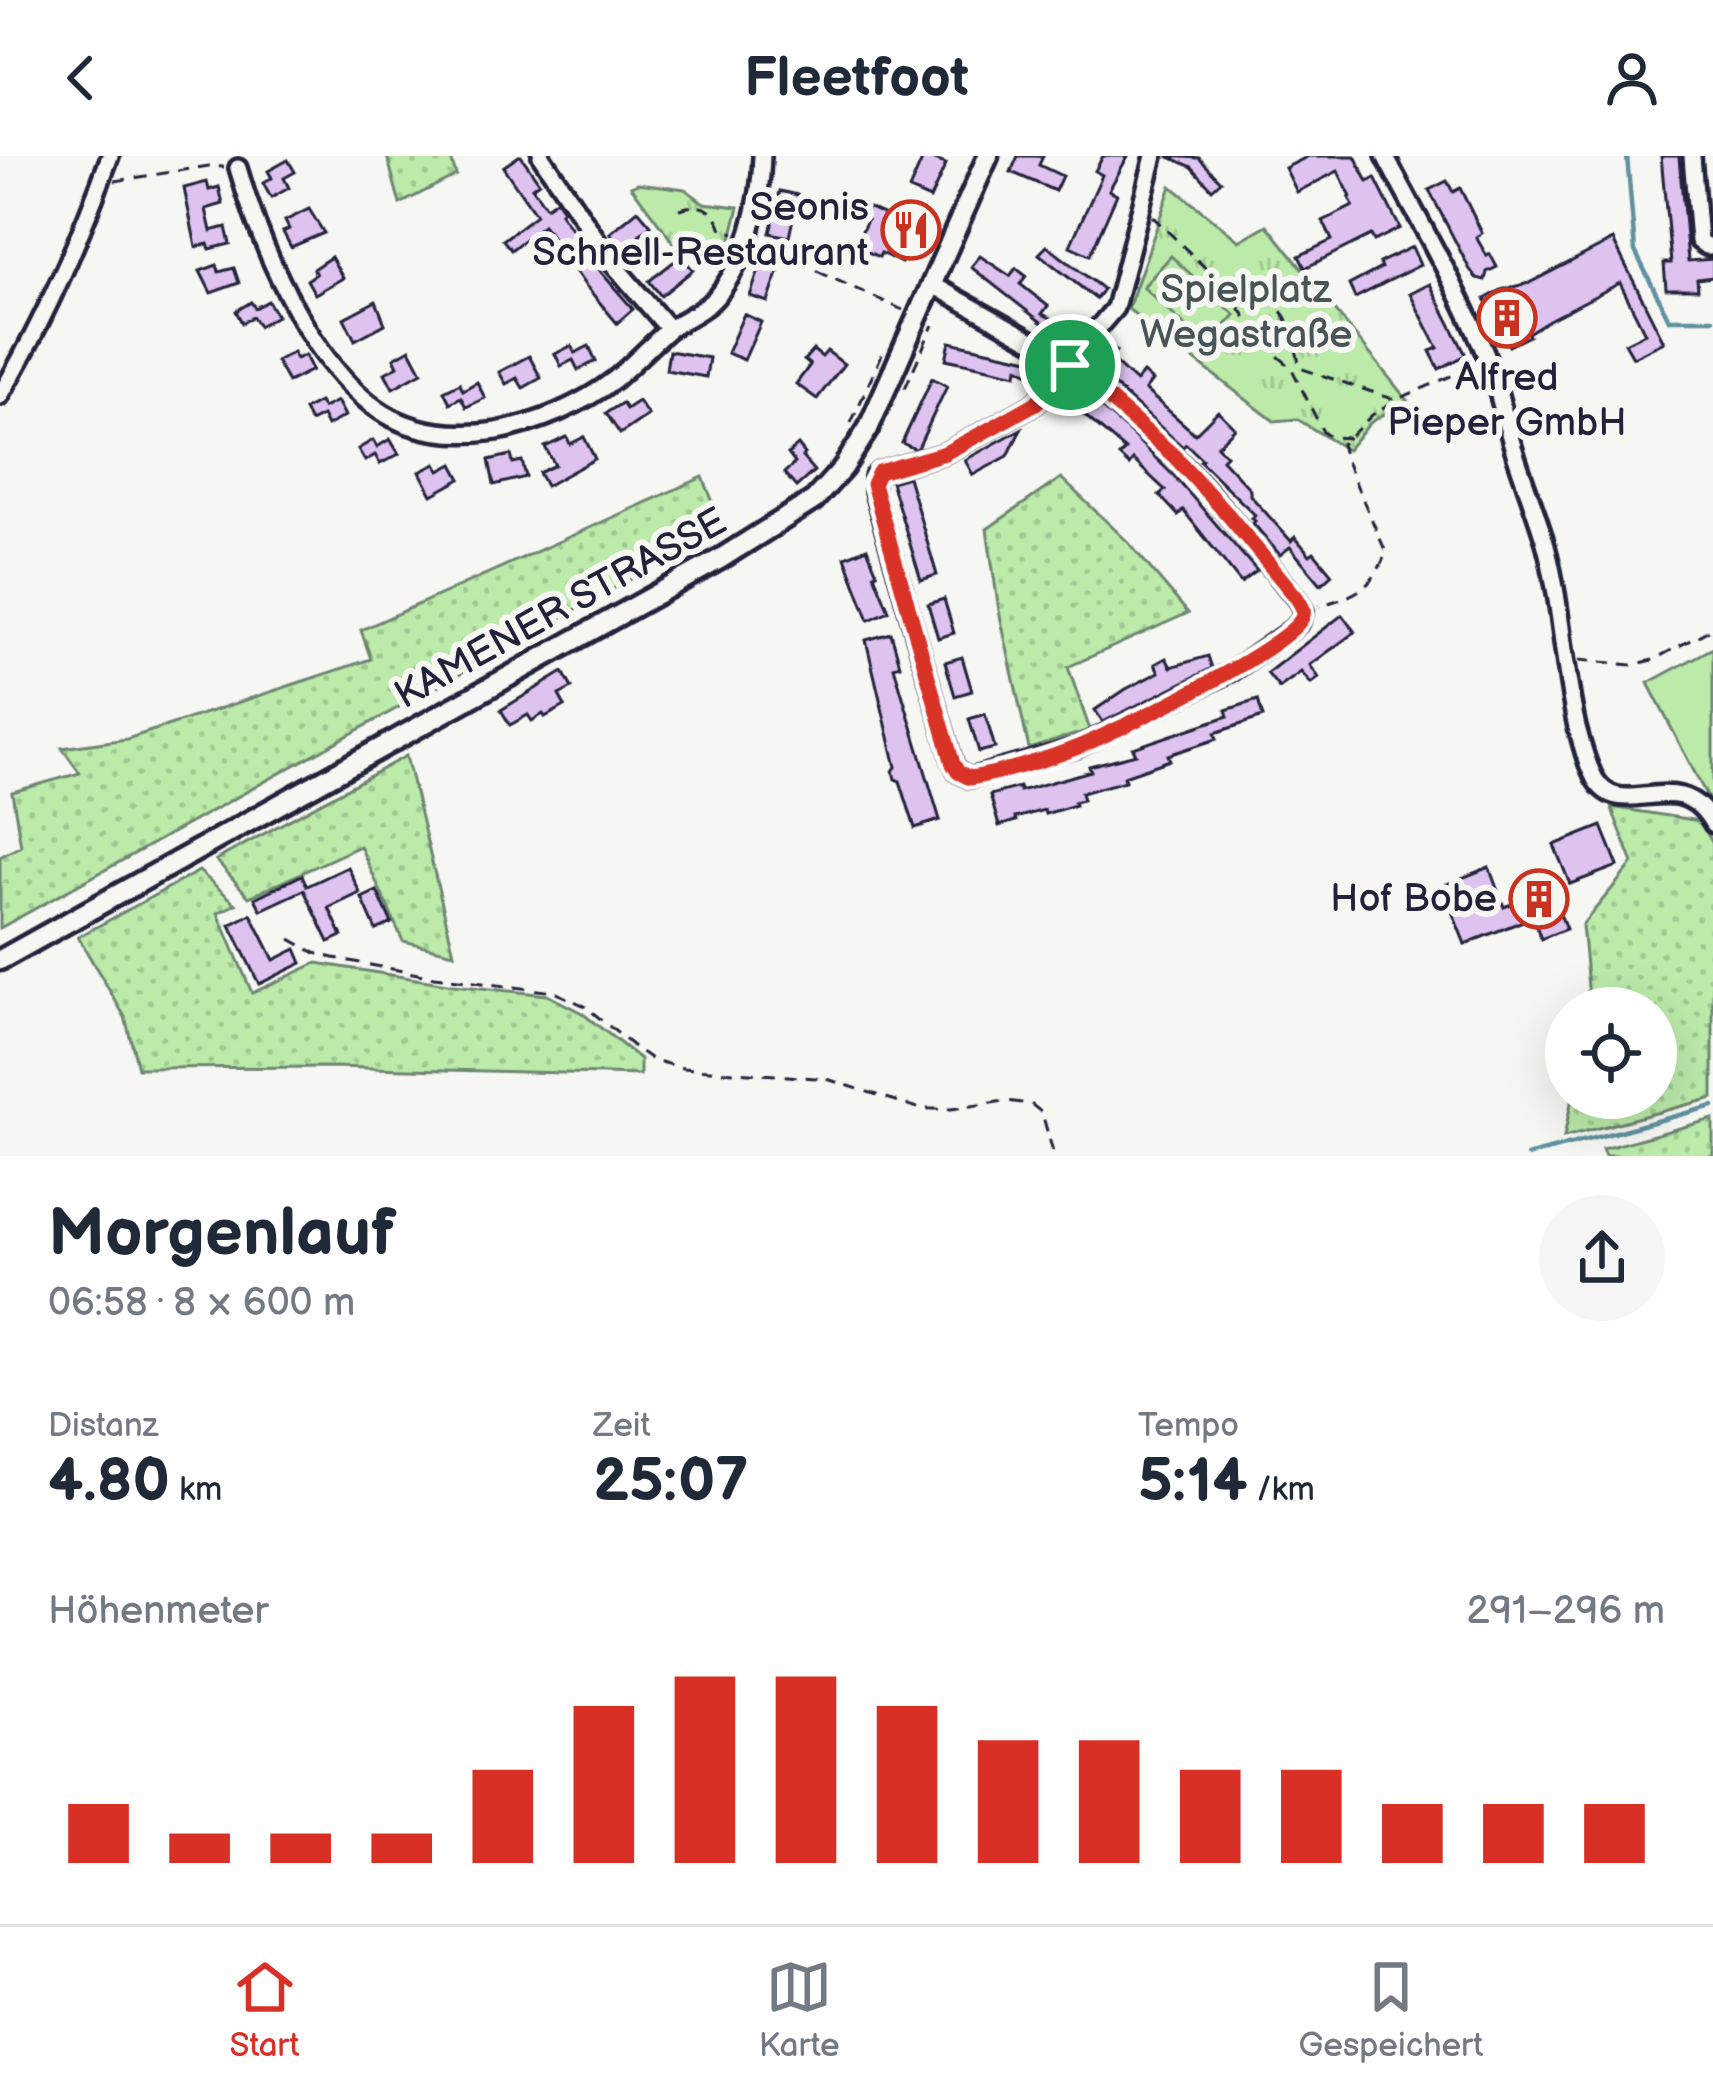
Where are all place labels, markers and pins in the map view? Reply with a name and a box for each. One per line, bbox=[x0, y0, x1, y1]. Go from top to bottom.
place label: Seonis Schnell-Restaurant bbox=[532, 185, 869, 277]
restaurant icon: Seonis Schnell-Restaurant bbox=[880, 199, 942, 261]
building icon: Alfred Pieper GmbH bbox=[1476, 287, 1538, 349]
pin bbox=[1019, 314, 1121, 416]
place label: Alfred Pieper GmbH bbox=[1387, 355, 1627, 447]
building icon: Hof Bobe bbox=[1508, 868, 1570, 930]
place label: Hof Bobe bbox=[1330, 876, 1497, 923]

